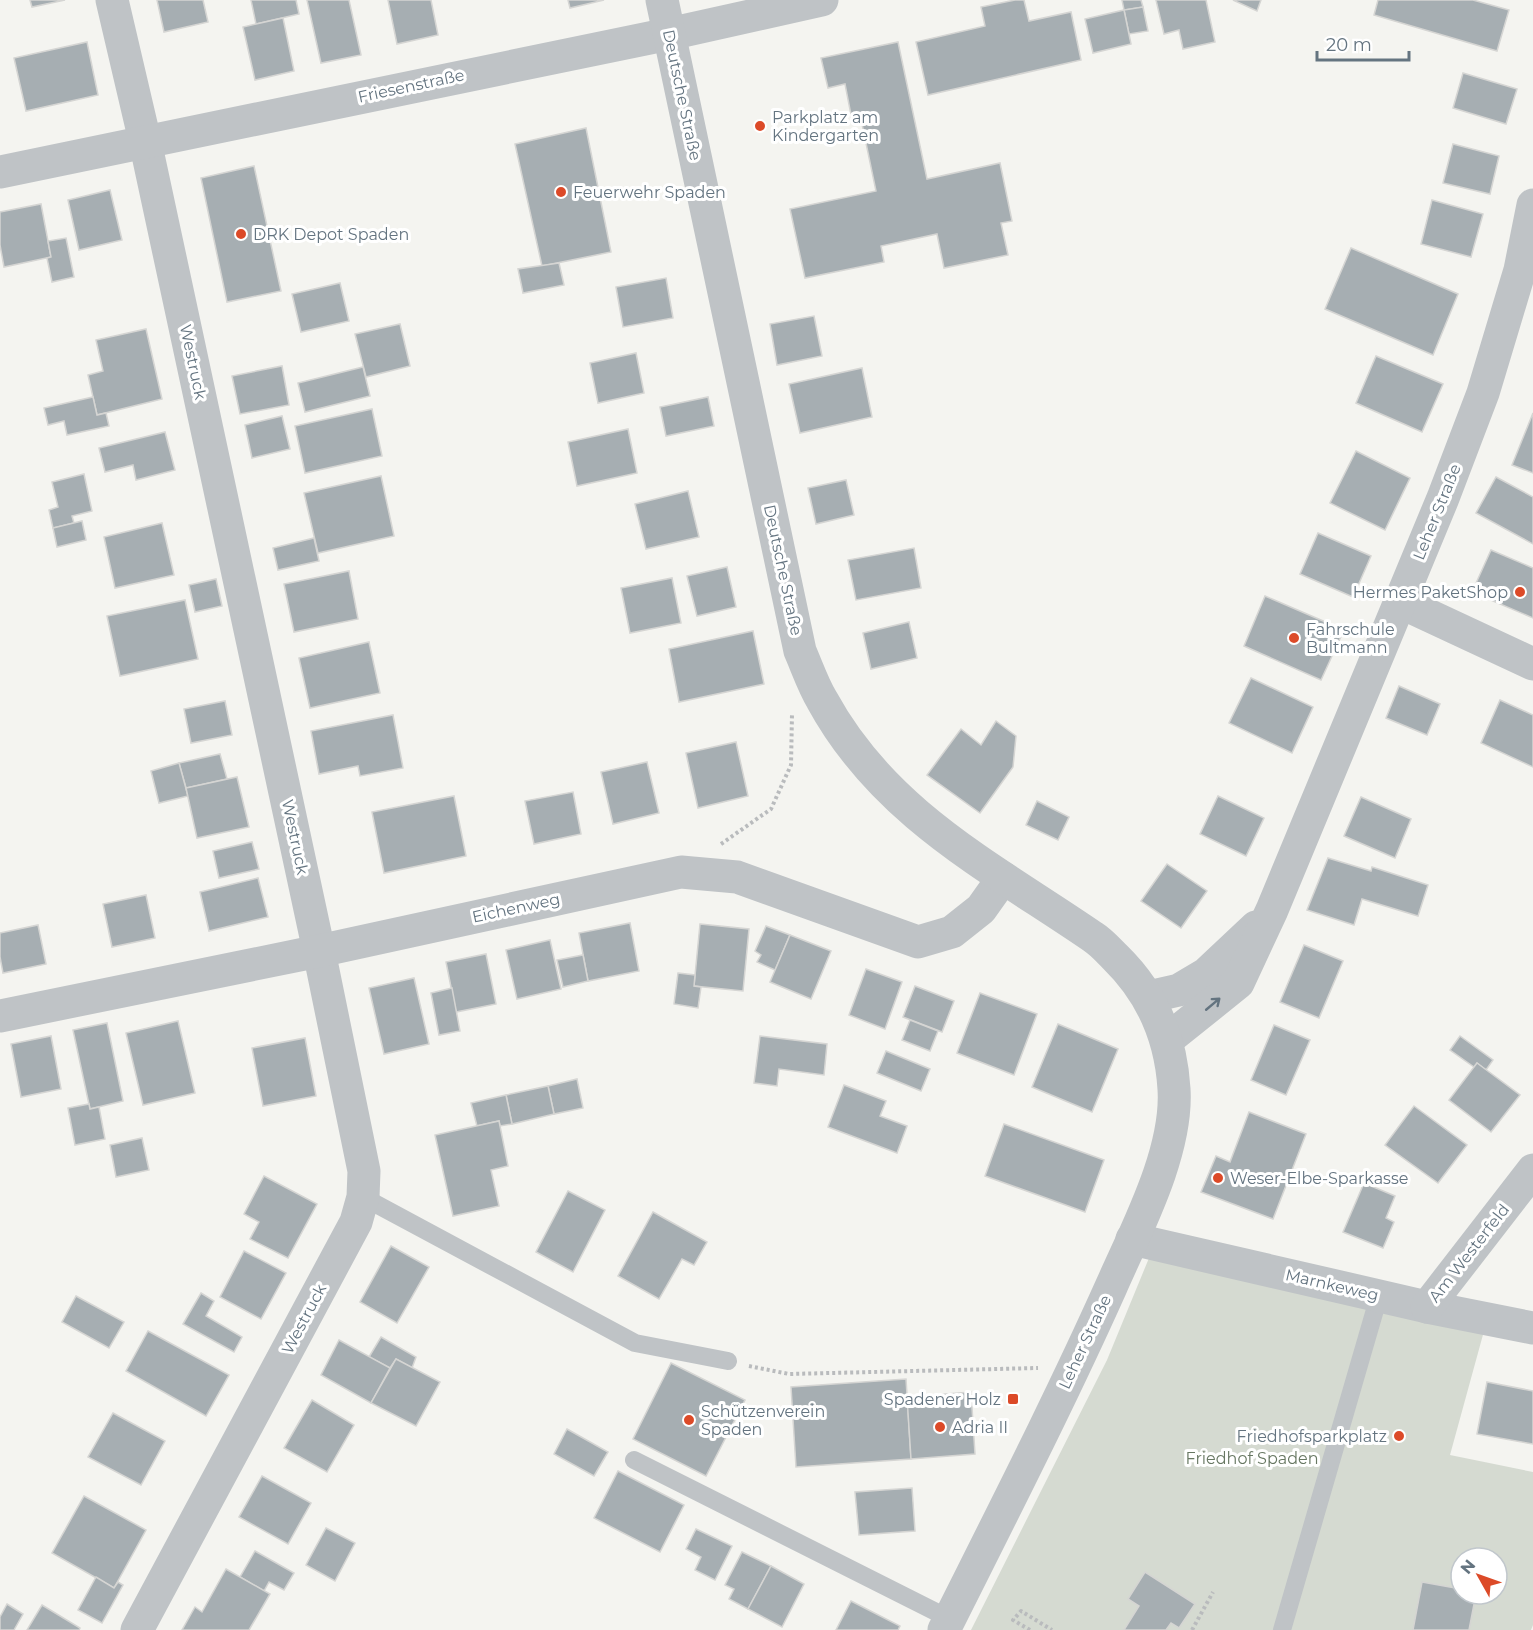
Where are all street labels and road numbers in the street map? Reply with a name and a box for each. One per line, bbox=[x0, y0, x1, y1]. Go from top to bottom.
street label: Deutsche Straße bbox=[659, 28, 705, 162]
street label: Friesenstraße bbox=[356, 65, 466, 107]
street label: Westruck bbox=[176, 323, 210, 402]
street label: Leher Straße bbox=[1409, 461, 1465, 563]
street label: Deutsche Straße bbox=[760, 503, 806, 637]
street label: Westruck bbox=[278, 798, 312, 877]
street label: Eichenweg bbox=[470, 889, 562, 927]
street label: Am Westerfeld bbox=[1425, 1200, 1513, 1306]
street label: Marnkeweg bbox=[1284, 1265, 1380, 1305]
street label: Westruck bbox=[278, 1280, 331, 1357]
street label: Leher Straße bbox=[1055, 1292, 1115, 1392]

